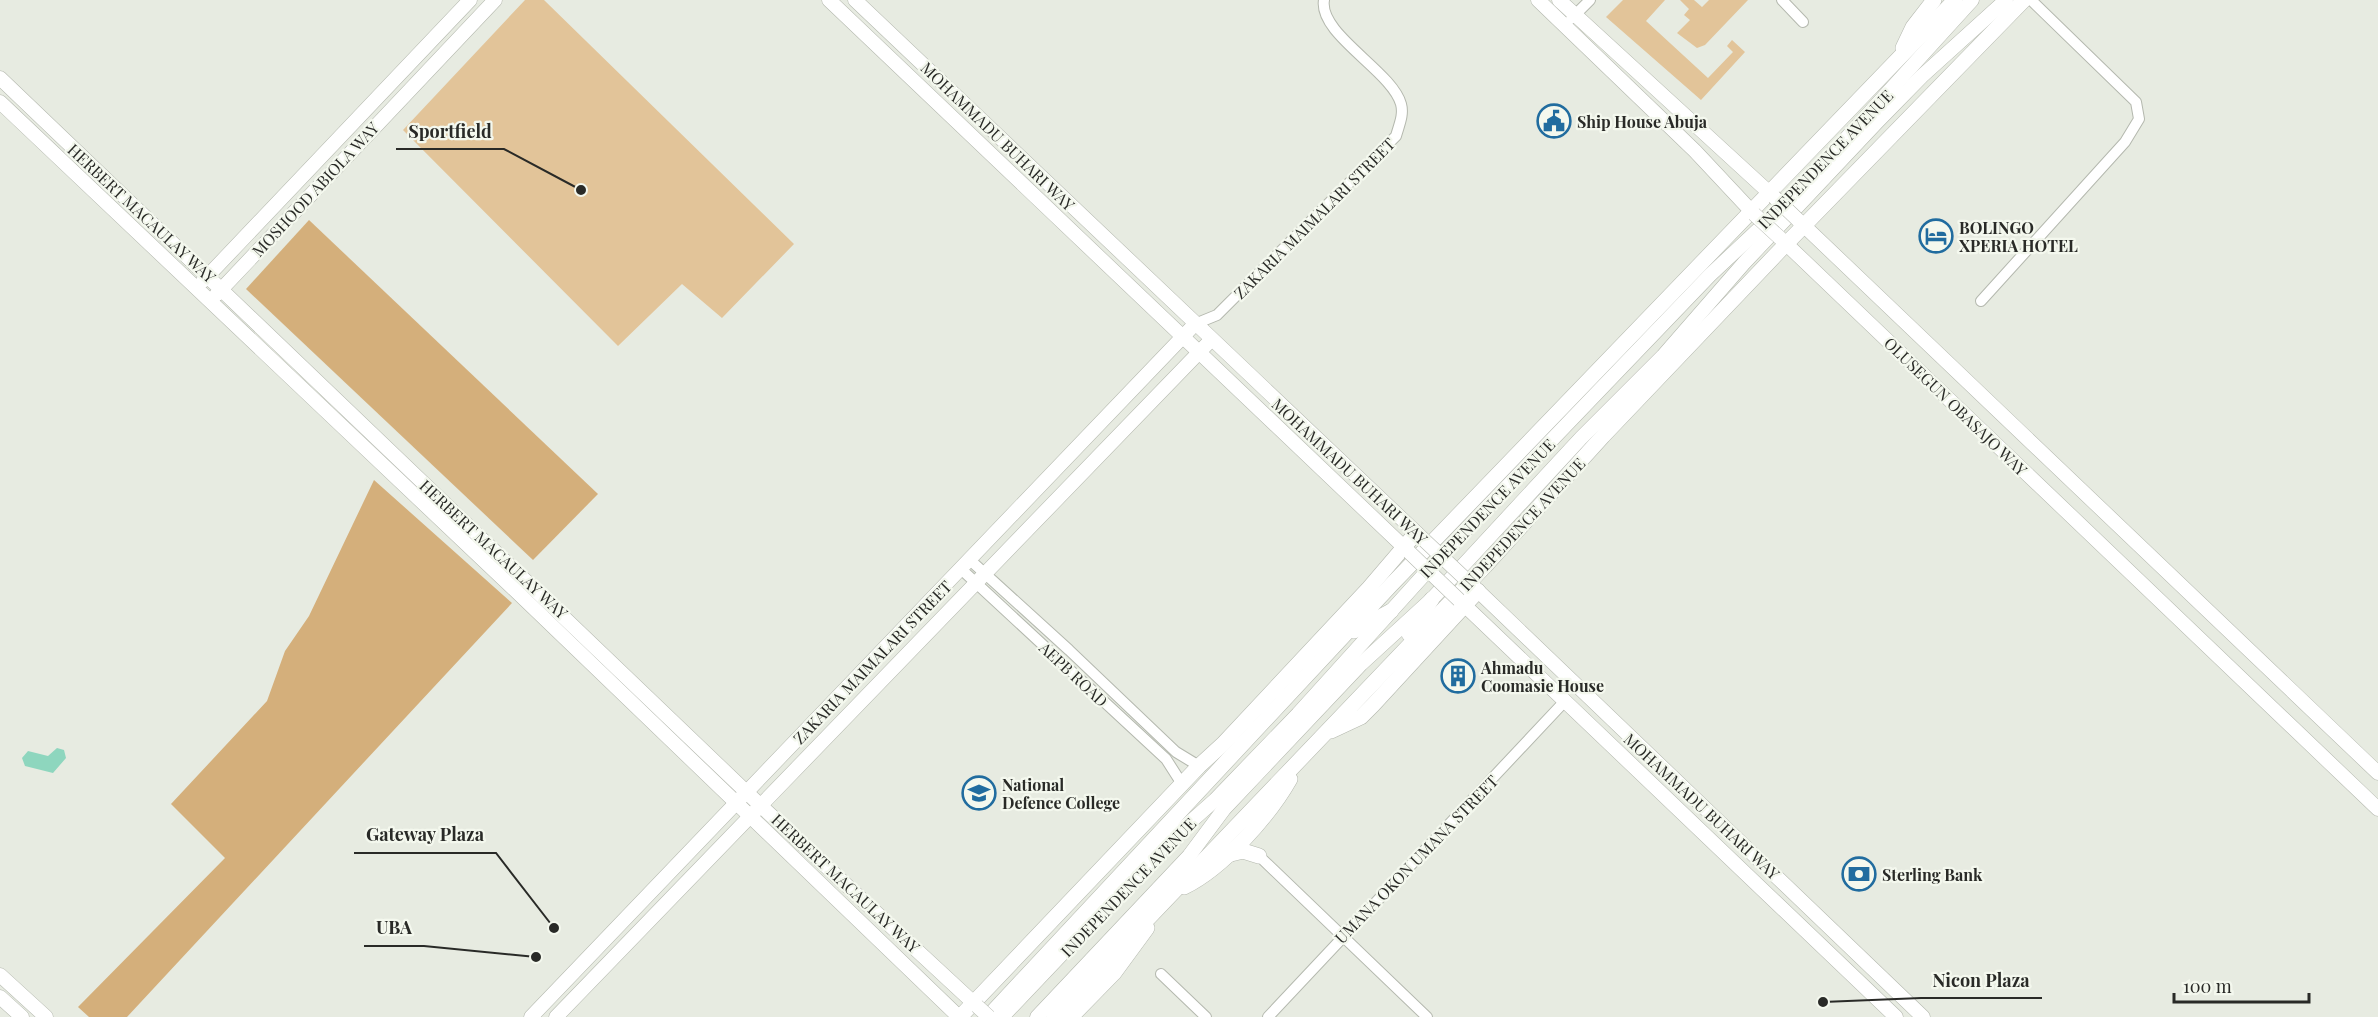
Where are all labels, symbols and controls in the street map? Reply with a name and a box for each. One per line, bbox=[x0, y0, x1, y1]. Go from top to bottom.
street label: MOHAMMADU BUHARI WAY bbox=[917, 57, 1080, 215]
street label: INDEPENDENCE AVENUE bbox=[1753, 85, 1897, 233]
public building icon: Ship House Abuja bbox=[1536, 103, 1572, 139]
place label: Ship House Abuja bbox=[1577, 111, 1708, 132]
callout: Sportfield bbox=[396, 113, 504, 149]
street label: MOSHOOD ABIOLA WAY bbox=[247, 117, 383, 261]
text: Sportfield bbox=[408, 119, 492, 143]
street label: ZAKARIA MAIMALARI STREET bbox=[1229, 133, 1399, 303]
street label: HERBERT MACAULAY WAY bbox=[64, 139, 221, 287]
place label: BOLINGO XPERIA HOTEL bbox=[1959, 217, 2078, 256]
hotel icon: BOLINGO XPERIA HOTEL bbox=[1918, 218, 1954, 254]
street label: OLUSEGUN OBASAJO WAY bbox=[1880, 332, 2032, 480]
street label: MOHAMMADU BUHARI WAY bbox=[1268, 393, 1433, 549]
street label: INDEPENDENCE AVENUE bbox=[1415, 434, 1559, 582]
street label: INDEPEDENCE AVENUE bbox=[1455, 453, 1589, 595]
street label: HERBERT MACAULAY WAY bbox=[416, 475, 573, 623]
street label: ZAKARIA MAIMALARI STREET bbox=[788, 576, 956, 748]
street label: AEPB ROAD bbox=[1035, 636, 1113, 711]
place label: Ahmadu Coomasie House bbox=[1480, 657, 1604, 696]
building icon: Ahmadu Coomasie House bbox=[1440, 658, 1476, 694]
street label: MOHAMMADU BUHARI WAY bbox=[1620, 728, 1785, 884]
street label: UMANA OKON UMANA STREET bbox=[1330, 770, 1502, 948]
place label: National Defence College bbox=[1002, 774, 1120, 813]
school or university icon: National Defence College bbox=[961, 775, 997, 811]
street label: HERBERT MACAULAY WAY bbox=[768, 809, 925, 957]
street label: INDEPENDENCE AVENUE bbox=[1056, 813, 1200, 961]
callout: Gateway Plaza bbox=[354, 817, 496, 853]
text: Gateway Plaza bbox=[366, 822, 485, 846]
bank icon: Sterling Bank bbox=[1841, 856, 1877, 892]
place label: Sterling Bank bbox=[1882, 864, 1983, 885]
callout: UBA bbox=[364, 910, 424, 946]
text: UBA bbox=[376, 915, 413, 939]
callout: Nicon Plaza bbox=[1921, 962, 2042, 998]
scale bar bbox=[2174, 966, 2309, 1004]
text: Nicon Plaza bbox=[1933, 968, 2030, 992]
text: 100 m bbox=[2183, 974, 2232, 998]

